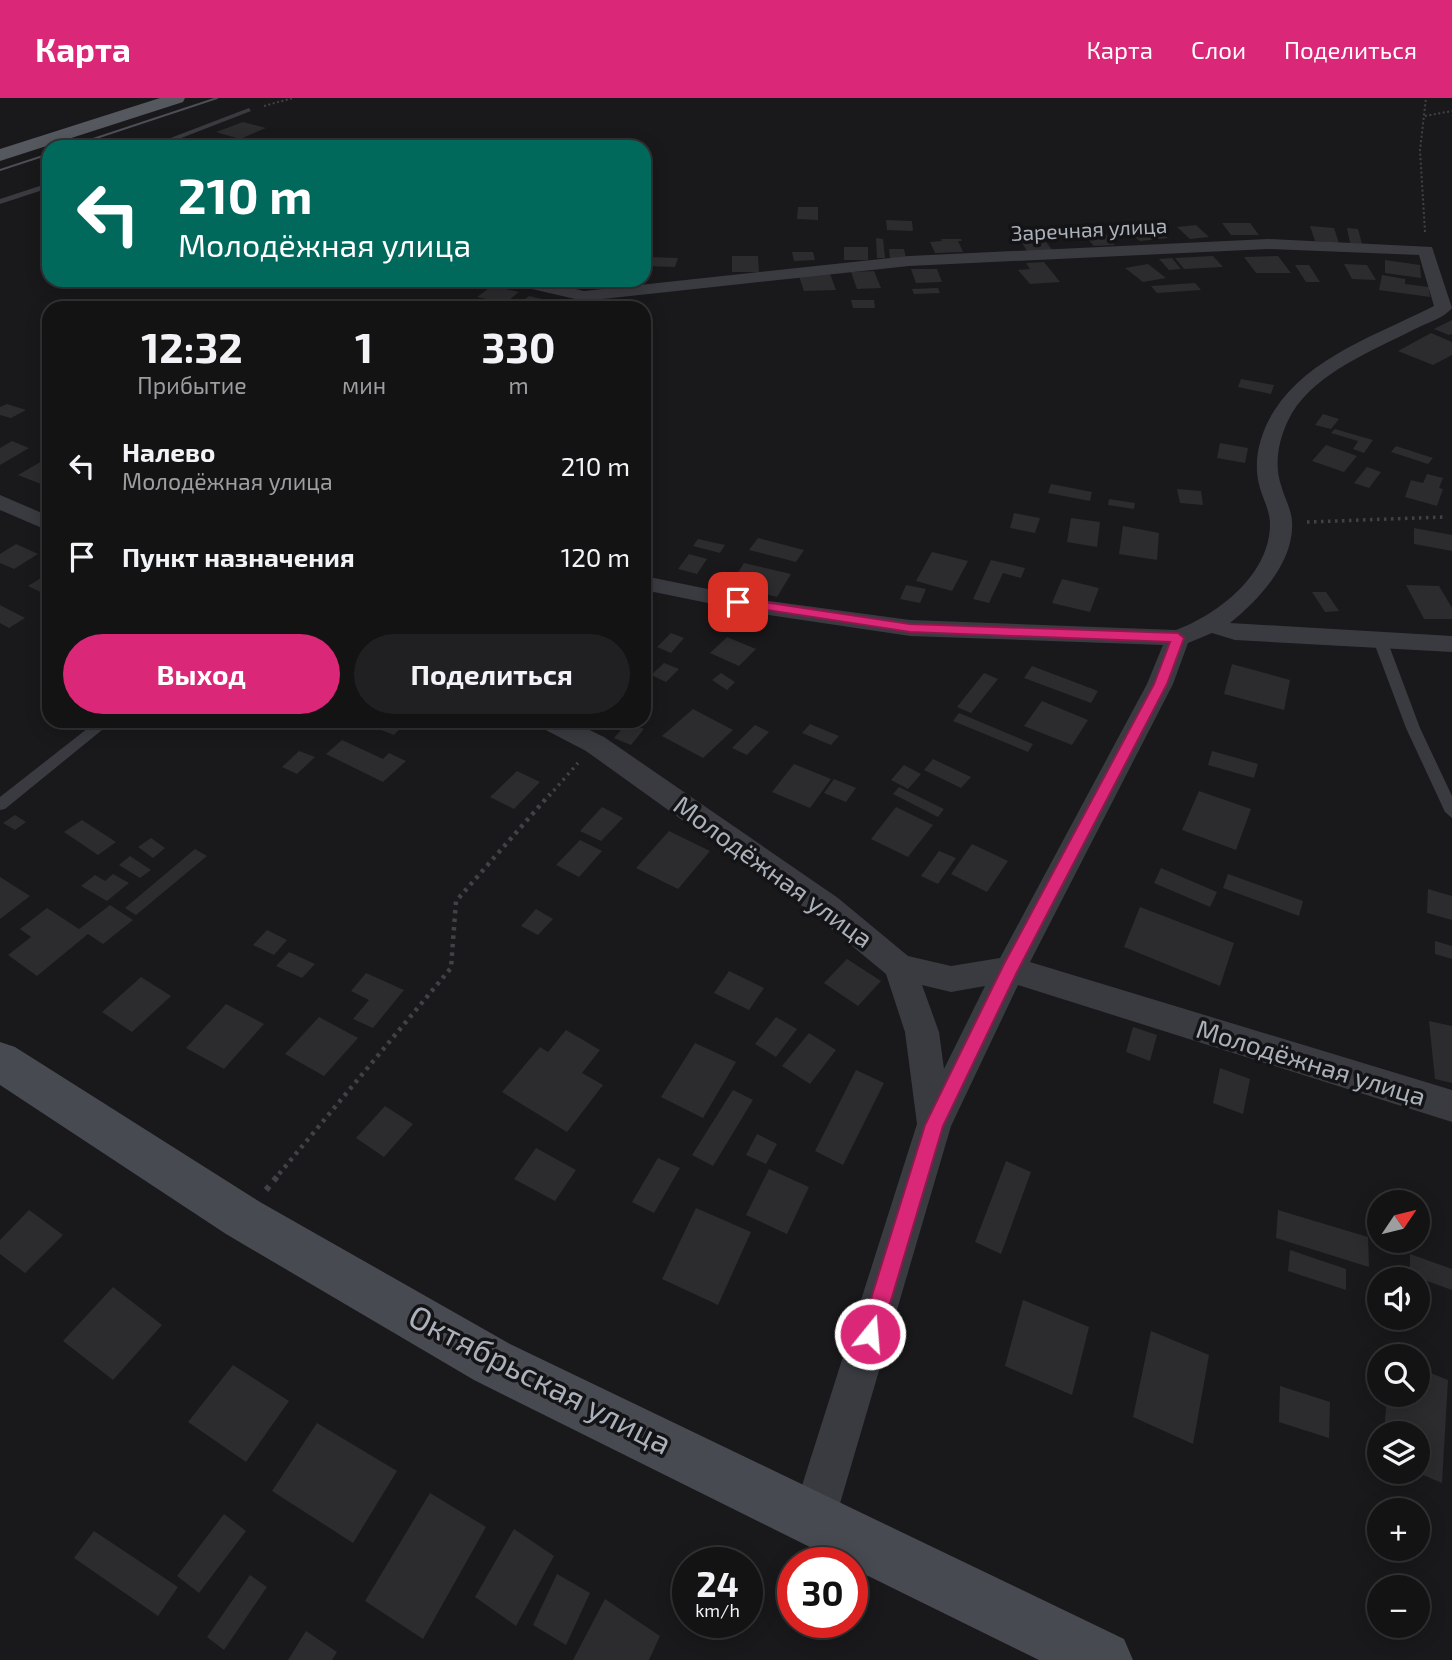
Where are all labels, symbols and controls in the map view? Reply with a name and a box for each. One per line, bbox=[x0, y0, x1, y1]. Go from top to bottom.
text: Карта bbox=[35, 29, 131, 69]
text: Карта bbox=[1086, 35, 1153, 64]
text: Слои bbox=[1191, 35, 1246, 64]
text: Поделиться bbox=[1284, 35, 1417, 64]
text: 210 m bbox=[178, 165, 312, 224]
icon: left bbox=[63, 168, 154, 259]
street label: Заречная улица bbox=[1010, 212, 1168, 246]
text: Молодёжная улица bbox=[178, 225, 471, 263]
text: 12:32 bbox=[141, 321, 243, 371]
text: 1 bbox=[355, 321, 373, 371]
text: 330 bbox=[481, 321, 556, 371]
text: Прибытие bbox=[137, 371, 247, 399]
text: мин bbox=[342, 371, 386, 399]
text: m bbox=[508, 371, 529, 399]
text: Налево bbox=[122, 436, 215, 467]
icon: left bbox=[63, 447, 101, 485]
text: 210 m bbox=[561, 450, 630, 481]
text: Молодёжная улица bbox=[122, 467, 333, 495]
icon: arrive bbox=[63, 538, 101, 576]
text: Пункт назначения bbox=[122, 541, 355, 572]
text: 120 m bbox=[561, 541, 630, 572]
pin bbox=[708, 572, 768, 632]
icon: arrive bbox=[719, 583, 757, 621]
button: Выход bbox=[63, 634, 340, 714]
button: Поделиться bbox=[354, 634, 630, 714]
street label: Молодёжная улица bbox=[668, 788, 879, 954]
street label: Молодёжная улица bbox=[1193, 1012, 1430, 1112]
north arrow bbox=[1367, 1190, 1430, 1253]
map controls bbox=[1367, 1190, 1430, 1638]
button: sound bbox=[1367, 1267, 1430, 1330]
street label: Октябрьская улица bbox=[403, 1296, 679, 1462]
position arrow bbox=[833, 1297, 907, 1371]
button: search bbox=[1367, 1344, 1430, 1407]
button: layers bbox=[1367, 1421, 1430, 1484]
button: + bbox=[1367, 1498, 1430, 1561]
speed limit sign: 30 bbox=[777, 1547, 868, 1638]
text: 24 bbox=[696, 1562, 739, 1604]
button: − bbox=[1367, 1575, 1430, 1638]
text: km/h bbox=[695, 1599, 740, 1621]

